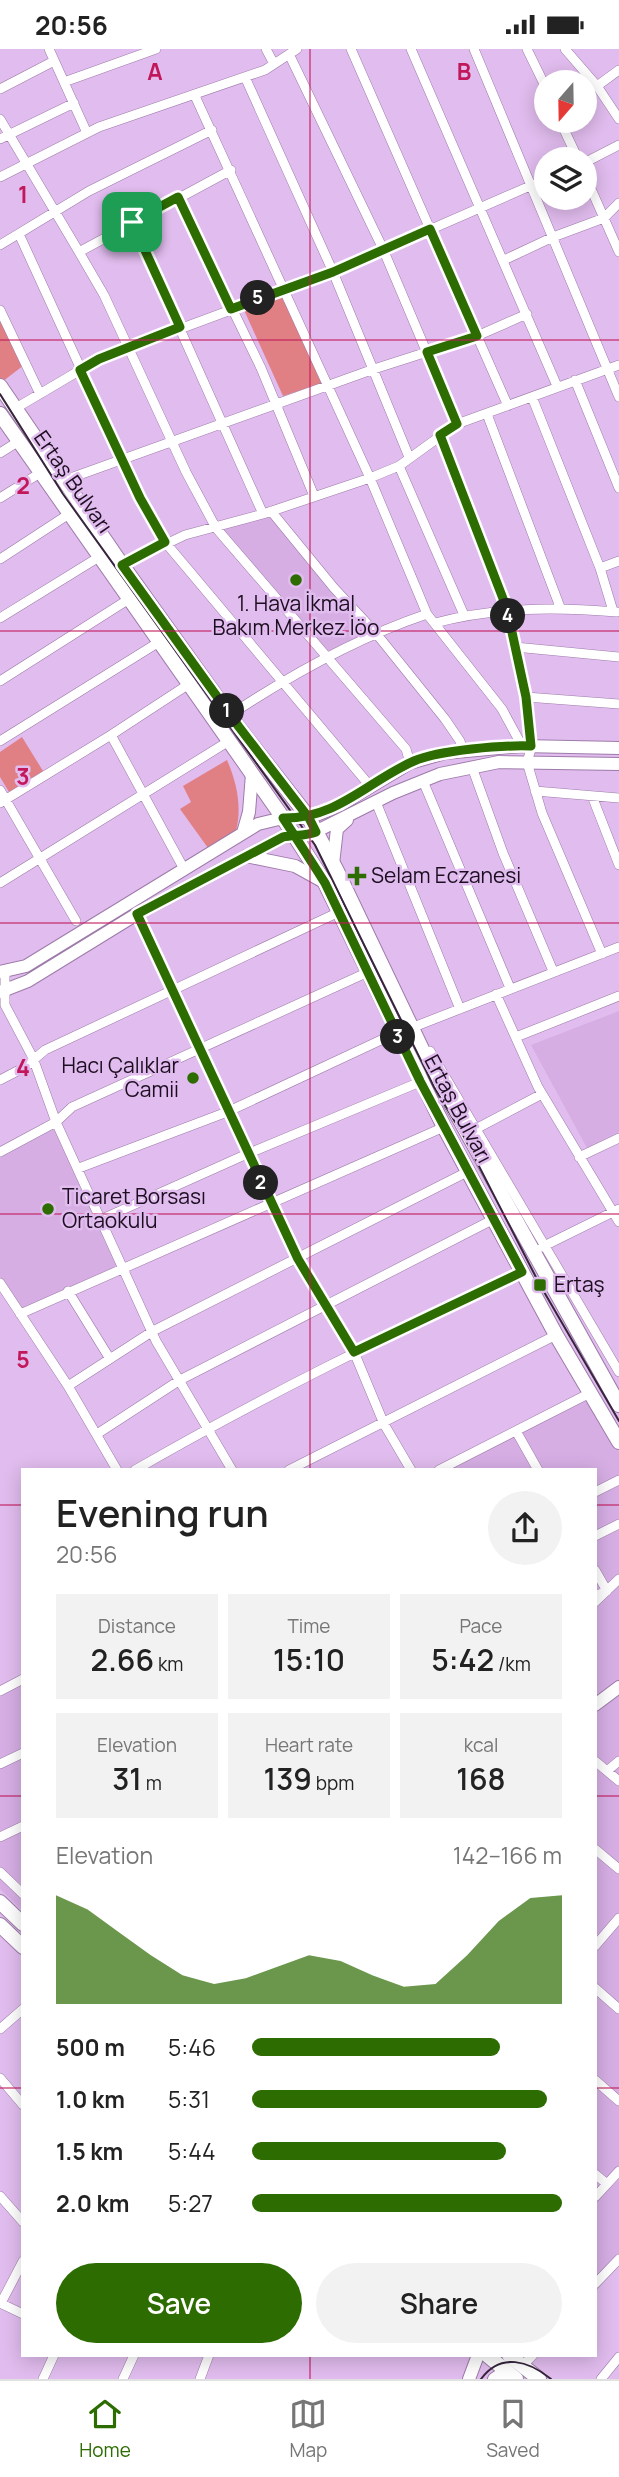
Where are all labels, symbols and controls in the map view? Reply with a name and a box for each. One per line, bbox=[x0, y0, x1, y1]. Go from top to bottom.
text: 20:56 bbox=[35, 7, 108, 43]
text: A bbox=[147, 55, 163, 87]
text: B bbox=[457, 55, 471, 87]
north arrow bbox=[534, 70, 597, 133]
map controls bbox=[534, 70, 597, 210]
button: layers bbox=[534, 147, 597, 210]
text: 1 bbox=[18, 178, 28, 210]
pin bbox=[102, 192, 162, 252]
icon: arrive bbox=[113, 203, 151, 241]
pin: 5 bbox=[240, 281, 276, 315]
text: 5 bbox=[252, 284, 263, 310]
street label: Ertaş Bulvarı bbox=[28, 425, 119, 538]
text: 2 bbox=[16, 469, 30, 501]
marker: 1. Hava İkmal Bakım Merkez İöo bbox=[288, 572, 304, 588]
place label: 1. Hava İkmal Bakım Merkez İöo bbox=[213, 589, 379, 641]
pin: 4 bbox=[490, 599, 526, 633]
text: 4 bbox=[502, 602, 513, 628]
pin: 1 bbox=[210, 693, 244, 729]
text: 1 bbox=[222, 697, 231, 723]
text: 3 bbox=[16, 760, 30, 792]
place label: Selam Eczanesi bbox=[371, 861, 521, 889]
marker: Selam Eczanesi bbox=[349, 868, 365, 884]
pin: 3 bbox=[380, 1019, 416, 1055]
text: 3 bbox=[392, 1023, 403, 1049]
street label: Ertaş Bulvarı bbox=[419, 1049, 499, 1168]
text: 4 bbox=[16, 1051, 30, 1083]
place label: Hacı Çalıklar Camii bbox=[61, 1051, 179, 1103]
marker: Hacı Çalıklar Camii bbox=[185, 1070, 201, 1086]
pin: 2 bbox=[244, 1165, 278, 1201]
text: 2 bbox=[255, 1169, 266, 1195]
place label: Ticaret Borsası Ortaokulu bbox=[62, 1182, 206, 1234]
marker: Ticaret Borsası Ortaokulu bbox=[40, 1201, 56, 1217]
place label: Ertaş bbox=[554, 1270, 605, 1298]
marker: Ertaş bbox=[532, 1277, 548, 1293]
text: 5 bbox=[16, 1343, 30, 1375]
text: Evening run bbox=[56, 1486, 269, 1538]
button: share bbox=[488, 1491, 562, 1565]
text: 20:56 bbox=[56, 1538, 118, 1570]
text: Distance bbox=[98, 1613, 176, 1639]
text: Time bbox=[288, 1613, 330, 1639]
text: Pace bbox=[460, 1613, 502, 1639]
text: 2.66 bbox=[91, 1639, 154, 1680]
text: 15:10 bbox=[273, 1639, 345, 1680]
text: 5:42 bbox=[431, 1639, 494, 1680]
text: km bbox=[154, 1651, 183, 1677]
text: /km bbox=[494, 1651, 531, 1677]
text: Elevation bbox=[97, 1732, 177, 1758]
text: Heart rate bbox=[265, 1732, 353, 1758]
text: kcal bbox=[464, 1732, 498, 1758]
text: 31 bbox=[112, 1758, 142, 1799]
text: 139 bbox=[264, 1758, 312, 1799]
text: 168 bbox=[456, 1758, 506, 1799]
text: m bbox=[142, 1770, 162, 1796]
text: bpm bbox=[312, 1770, 354, 1796]
text: Elevation bbox=[56, 1839, 153, 1871]
text: 142–166 m bbox=[453, 1839, 562, 1871]
text: 500 m bbox=[56, 2031, 125, 2063]
text: 5:46 bbox=[168, 2031, 216, 2063]
text: 1.0 km bbox=[56, 2083, 125, 2115]
text: 5:31 bbox=[168, 2083, 210, 2115]
text: 1.5 km bbox=[56, 2135, 123, 2167]
text: 5:44 bbox=[168, 2135, 216, 2167]
text: 2.0 km bbox=[56, 2187, 129, 2219]
text: 5:27 bbox=[168, 2187, 213, 2219]
button: Save bbox=[56, 2263, 302, 2343]
button: Share bbox=[316, 2263, 562, 2343]
tab: Home bbox=[79, 2395, 131, 2463]
tab: Map bbox=[289, 2395, 327, 2463]
tab: Saved bbox=[486, 2395, 540, 2463]

